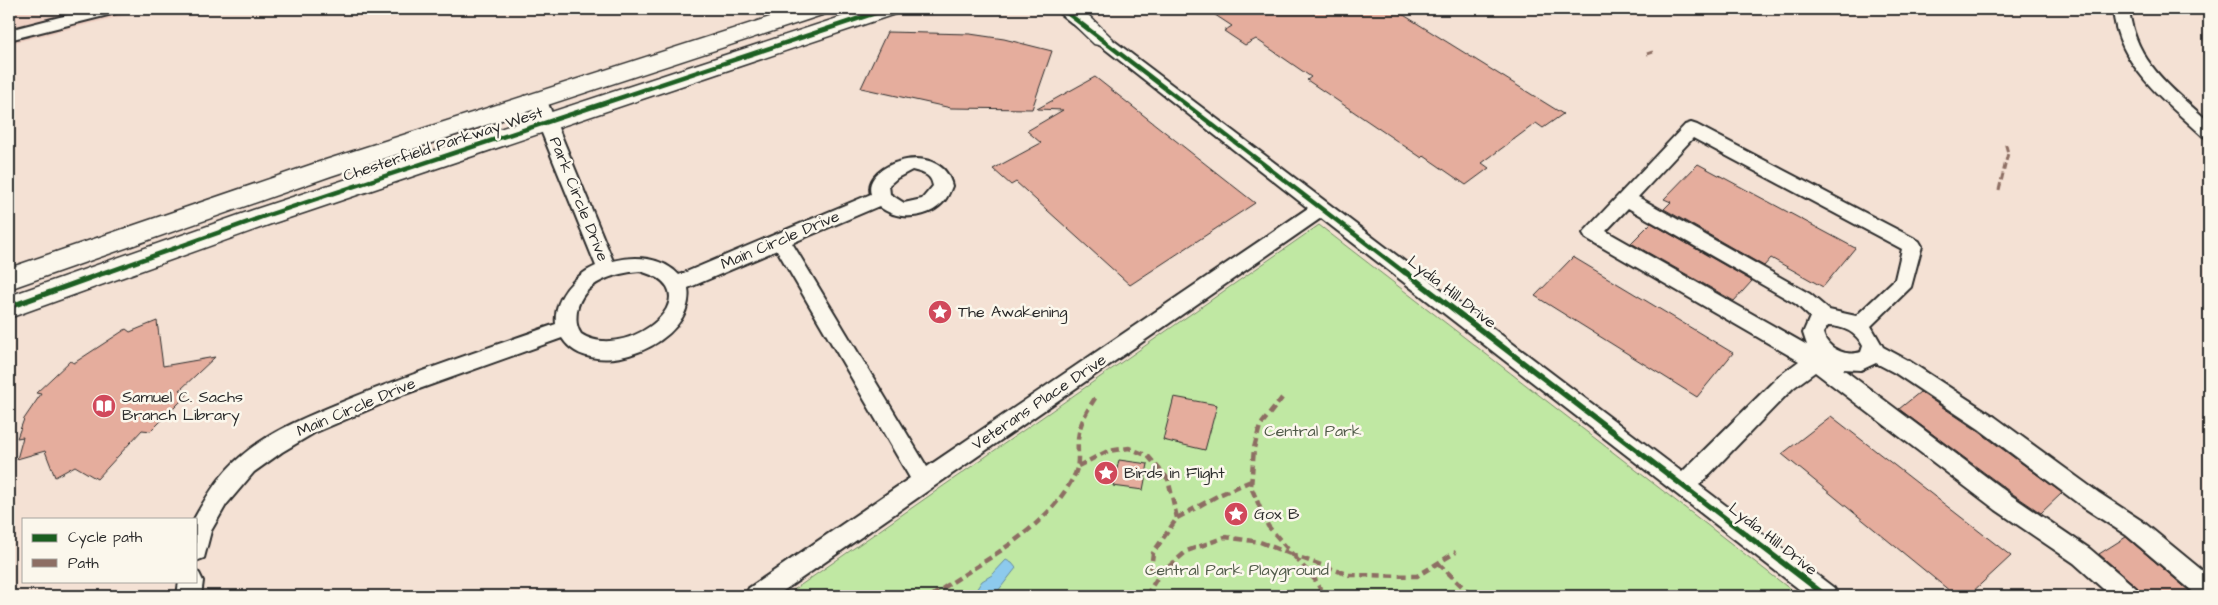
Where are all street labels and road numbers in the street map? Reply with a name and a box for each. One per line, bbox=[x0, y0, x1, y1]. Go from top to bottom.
street label: Chesterfield Parkway West bbox=[340, 101, 547, 188]
street label: Park Circle Drive bbox=[544, 134, 614, 265]
street label: Main Circle Drive bbox=[717, 205, 843, 275]
street label: Lydia Hill Drive bbox=[1402, 250, 1501, 335]
street label: Veterans Place Drive bbox=[967, 349, 1111, 455]
street label: Main Circle Drive bbox=[293, 372, 419, 442]
street label: Lydia Hill Drive bbox=[1723, 497, 1822, 582]

